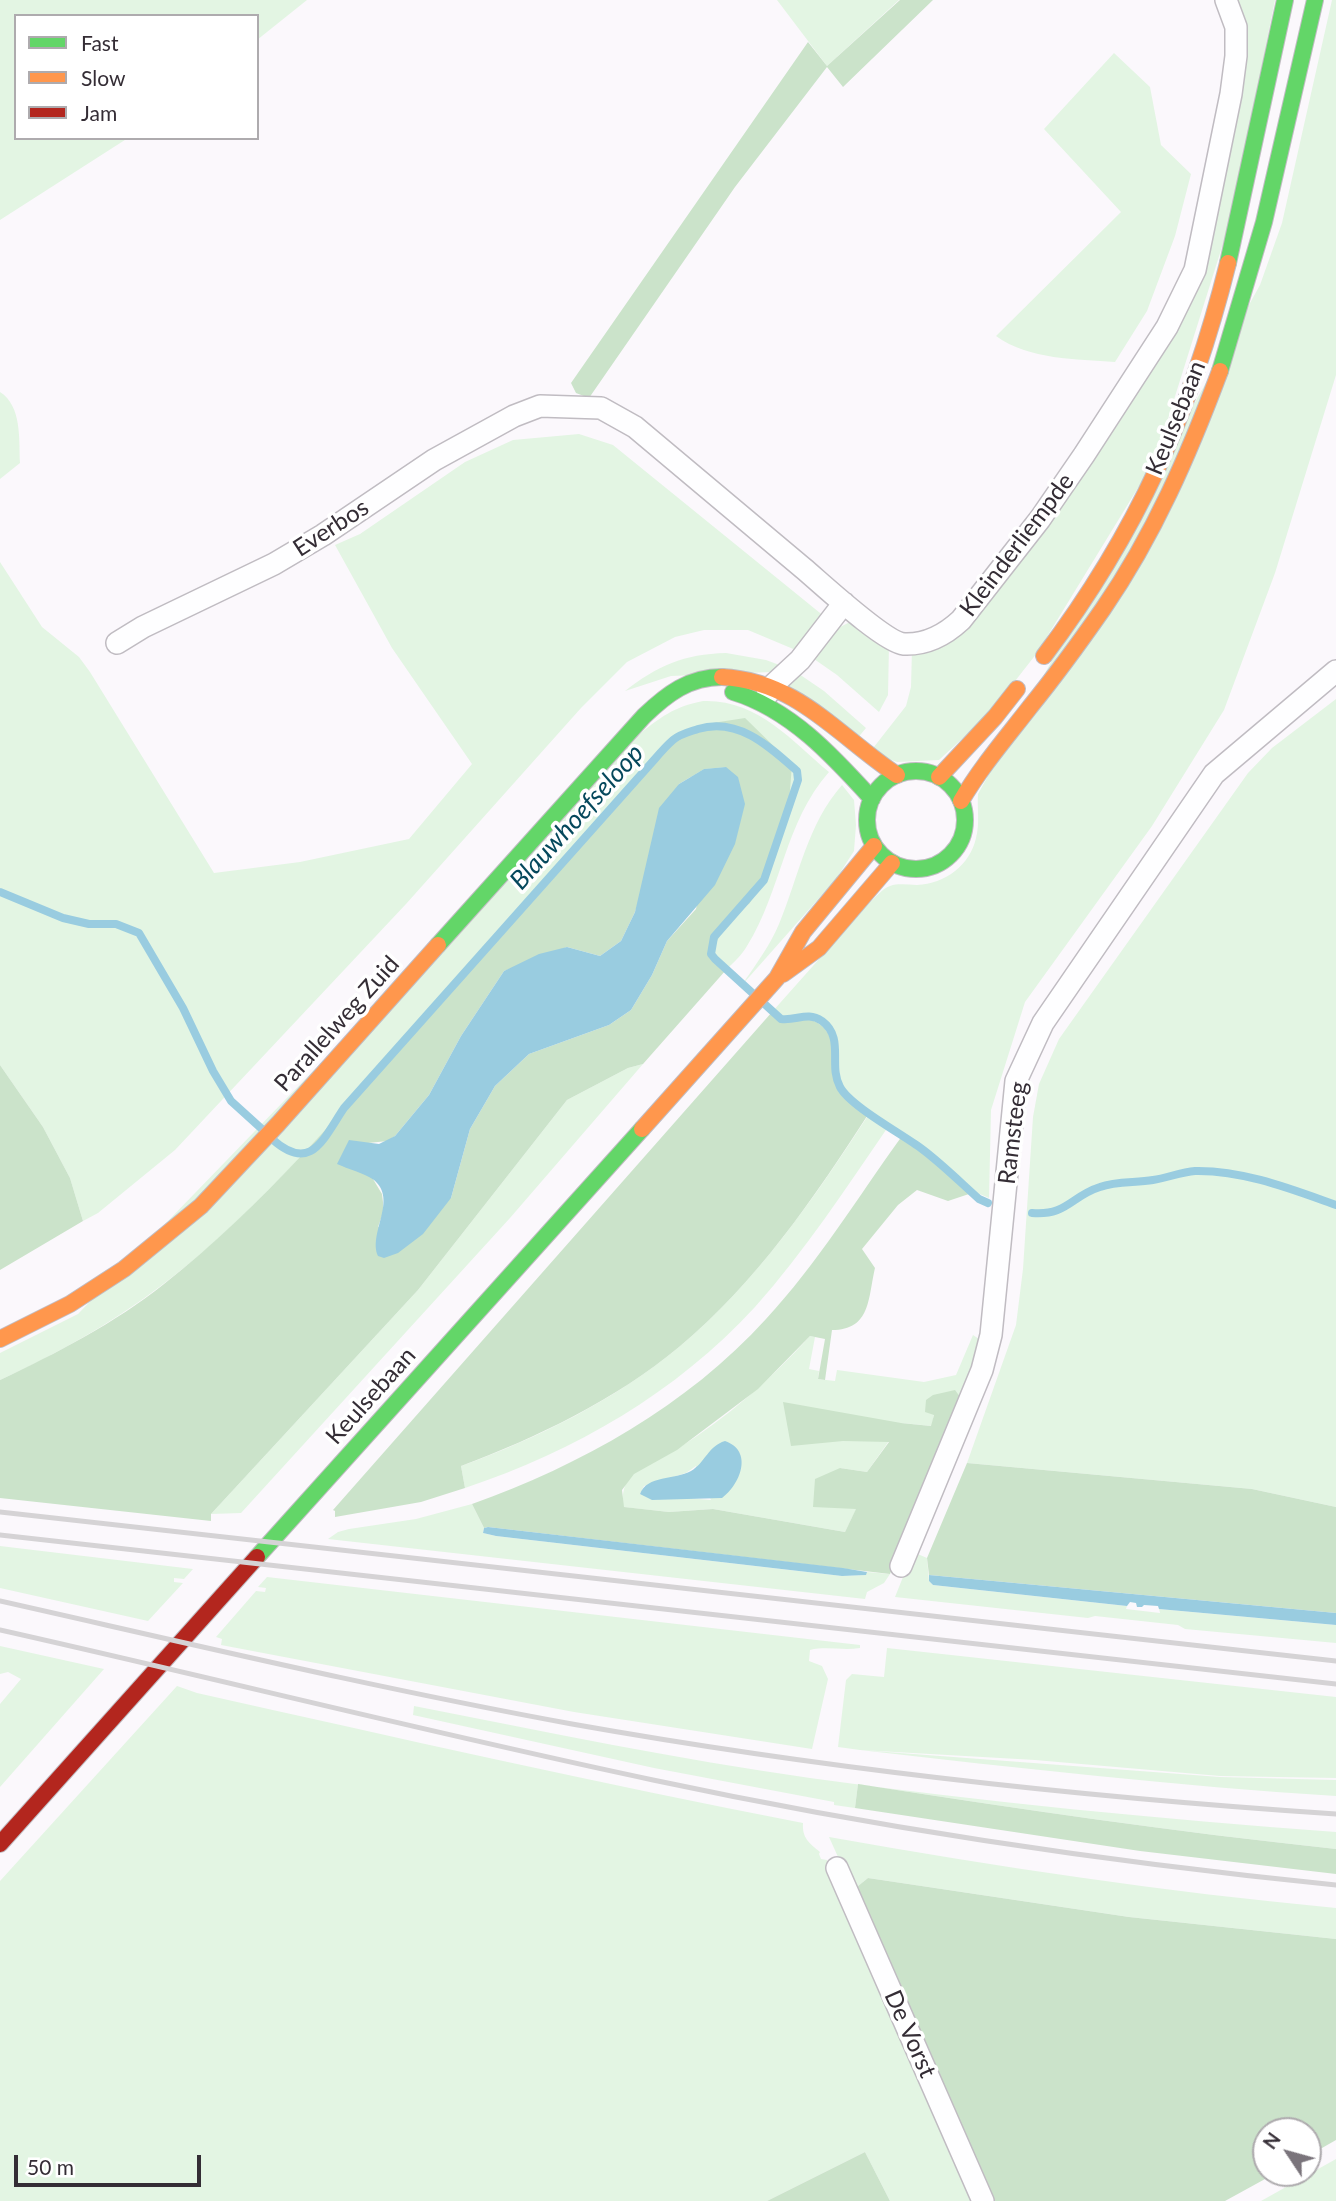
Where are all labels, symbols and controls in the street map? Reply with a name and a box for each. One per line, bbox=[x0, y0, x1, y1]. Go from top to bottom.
legend bbox=[14, 14, 259, 140]
text: Fast bbox=[81, 30, 118, 55]
text: Slow bbox=[81, 65, 125, 90]
text: Jam bbox=[81, 100, 117, 125]
street label: Keulsebaan bbox=[1140, 357, 1212, 479]
street label: Kleinderliempde bbox=[954, 468, 1080, 622]
street label: Everbos bbox=[288, 493, 374, 563]
water label: Blauwhoefseloop bbox=[504, 738, 650, 896]
street label: Parallelweg Zuid bbox=[269, 950, 405, 1098]
street label: Ramsteeg bbox=[992, 1080, 1034, 1186]
street label: Keulsebaan bbox=[320, 1342, 422, 1450]
street label: De Vorst bbox=[878, 1986, 942, 2082]
north arrow bbox=[1252, 2117, 1322, 2187]
text: N bbox=[1258, 2128, 1285, 2153]
scale bar bbox=[18, 2142, 205, 2186]
text: 50 m bbox=[27, 2154, 74, 2179]

